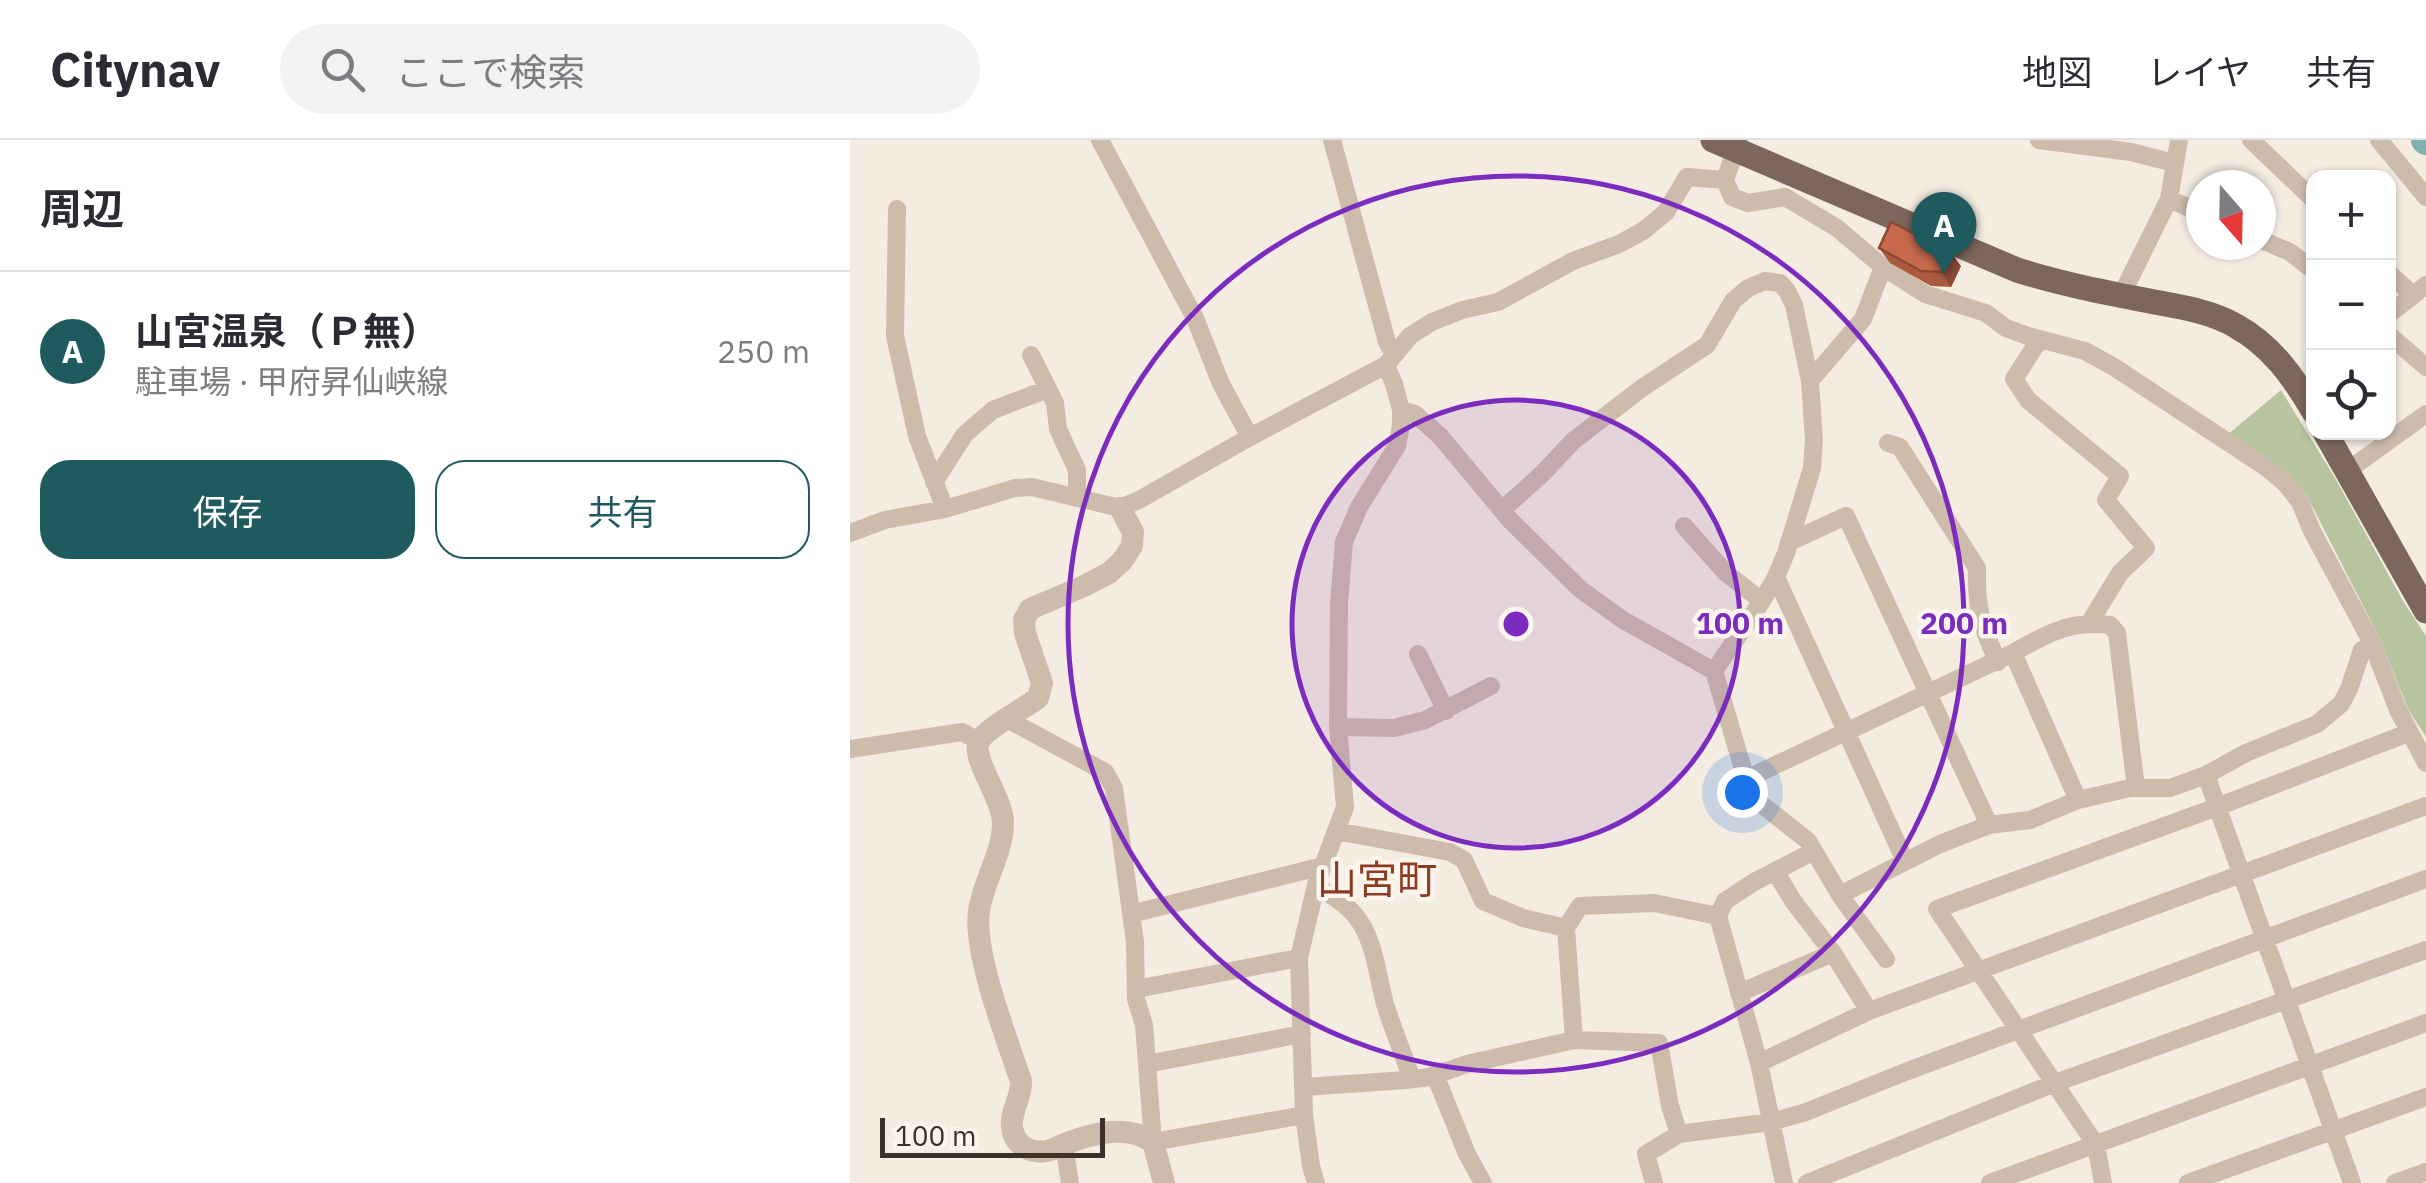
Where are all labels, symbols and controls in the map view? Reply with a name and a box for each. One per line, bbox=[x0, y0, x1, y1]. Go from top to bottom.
search box bbox=[280, 24, 980, 114]
text: Citynav bbox=[50, 38, 220, 100]
icon: search bbox=[315, 42, 370, 97]
text: ここで検索 bbox=[395, 47, 585, 96]
text: 地図 bbox=[2022, 49, 2092, 95]
text: レイヤ bbox=[2147, 49, 2251, 95]
text: 共有 bbox=[2306, 49, 2376, 95]
north arrow bbox=[2186, 170, 2276, 260]
map controls bbox=[2306, 170, 2396, 440]
button: + bbox=[2306, 170, 2396, 260]
text: 周辺 bbox=[40, 181, 124, 236]
pin: A bbox=[1912, 192, 1976, 274]
button: − bbox=[2306, 260, 2396, 350]
text: 山宮温泉（Ｐ無） bbox=[135, 306, 439, 355]
text: A bbox=[62, 330, 83, 372]
text: 250 m bbox=[717, 330, 810, 372]
button: locate bbox=[2306, 350, 2396, 440]
text: 駐車場 · 甲府昇仙峡線 bbox=[135, 360, 449, 402]
button: 保存 bbox=[40, 460, 415, 559]
button: 共有 bbox=[435, 460, 810, 559]
text: 100 m bbox=[1696, 603, 1784, 642]
text: 200 m bbox=[1920, 603, 2008, 642]
centre of rings bbox=[1498, 606, 1534, 642]
your location bbox=[1717, 767, 1768, 818]
district label: 山宮町 bbox=[1317, 853, 1437, 905]
scale bar bbox=[880, 1113, 1105, 1158]
text: 100 m bbox=[895, 1117, 976, 1154]

